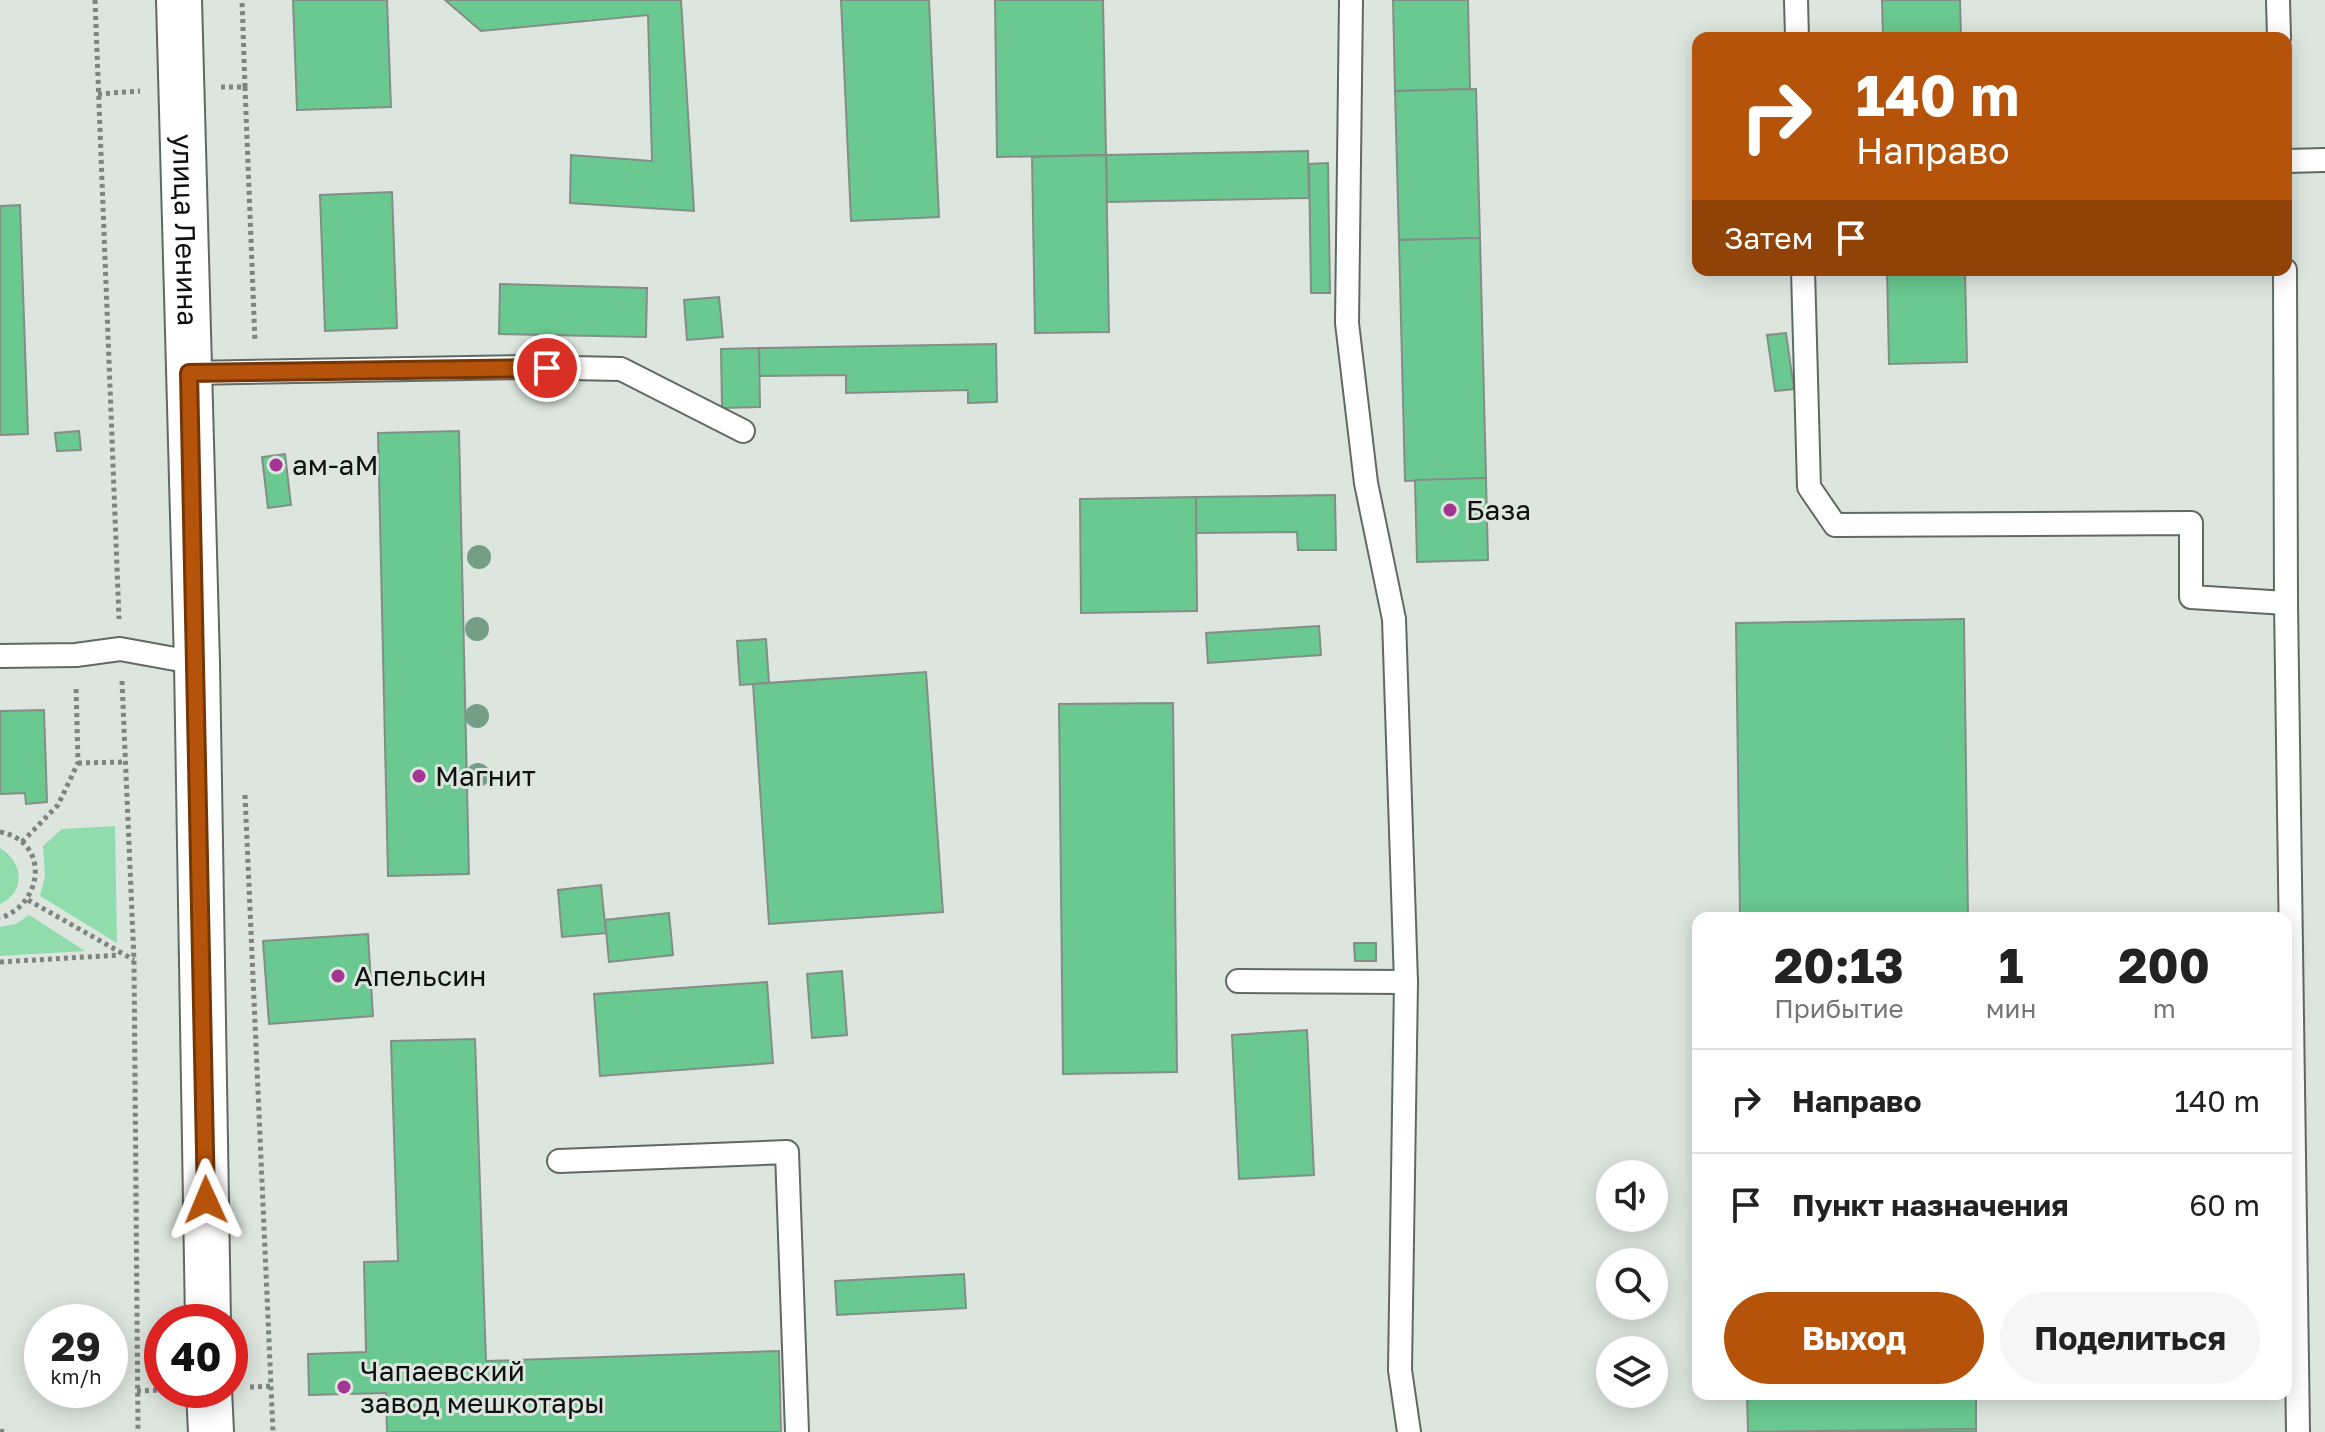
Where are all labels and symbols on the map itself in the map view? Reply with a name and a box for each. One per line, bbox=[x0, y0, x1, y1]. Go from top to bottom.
street label: улица Ленина bbox=[167, 133, 205, 327]
pin bbox=[513, 334, 581, 402]
place label: ам-аМ bbox=[292, 448, 379, 481]
marker: ам-аМ bbox=[267, 456, 285, 474]
place label: База bbox=[1466, 493, 1531, 526]
marker: База bbox=[1441, 501, 1459, 519]
place label: Магнит bbox=[435, 759, 536, 792]
marker: Магнит bbox=[410, 767, 428, 785]
place label: Апельсин bbox=[354, 959, 486, 992]
marker: Апельсин bbox=[329, 967, 347, 985]
position arrow bbox=[164, 1158, 248, 1242]
speed limit sign: 40 bbox=[144, 1304, 248, 1408]
place label: Чапаевский завод мешкотары bbox=[360, 1354, 605, 1419]
marker: Чапаевский завод мешкотары bbox=[335, 1378, 353, 1396]

